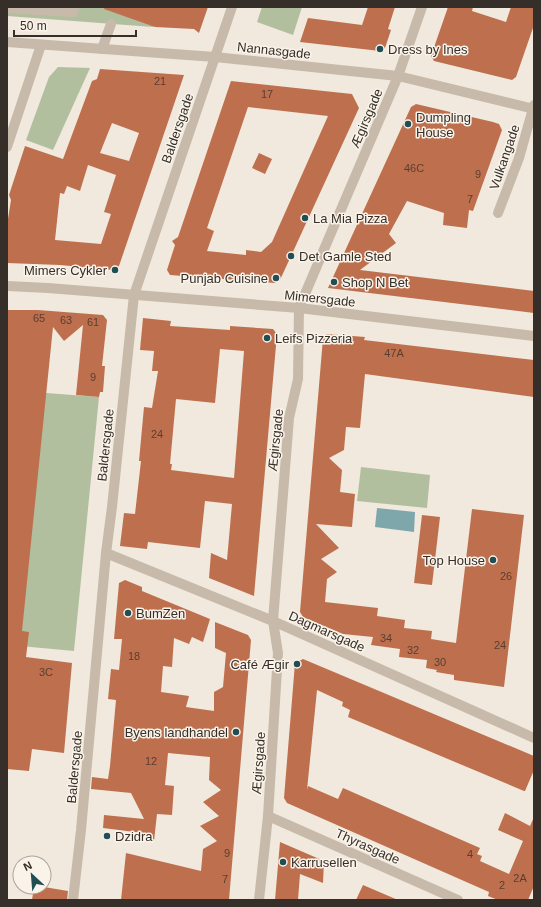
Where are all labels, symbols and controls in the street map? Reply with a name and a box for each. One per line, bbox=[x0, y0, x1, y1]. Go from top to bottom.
scale bar bbox=[14, 12, 136, 38]
text: 50 m bbox=[20, 19, 47, 33]
street label: Nannasgade bbox=[236, 39, 311, 62]
place label: Dress by Ines bbox=[388, 42, 468, 57]
marker: Dress by Ines bbox=[375, 44, 385, 54]
house number: 21 bbox=[154, 75, 166, 87]
street label: Ægirsgade bbox=[347, 86, 386, 150]
house number: 17 bbox=[261, 88, 273, 100]
street label: Baldersgade bbox=[158, 91, 196, 165]
place label: Dumpling House bbox=[416, 110, 471, 140]
marker: Dumpling House bbox=[403, 119, 413, 129]
street label: Vulkangade bbox=[486, 122, 523, 192]
house number: 46C bbox=[404, 162, 424, 174]
house number: 9 bbox=[475, 168, 481, 180]
house number: 7 bbox=[467, 193, 473, 205]
place label: La Mia Pizza bbox=[313, 211, 388, 226]
marker: La Mia Pizza bbox=[300, 213, 310, 223]
place label: Det Gamle Sted bbox=[299, 249, 392, 264]
marker: Det Gamle Sted bbox=[286, 251, 296, 261]
place label: Mimers Cykler bbox=[24, 263, 108, 278]
marker: Mimers Cykler bbox=[110, 265, 120, 275]
place label: Punjab Cuisine bbox=[181, 271, 268, 286]
marker: Punjab Cuisine bbox=[271, 273, 281, 283]
place label: Shop N Bet bbox=[342, 275, 409, 290]
marker: Shop N Bet bbox=[329, 277, 339, 287]
street label: Mimersgade bbox=[284, 287, 356, 310]
house number: 65 bbox=[33, 312, 45, 324]
house number: 63 bbox=[60, 314, 72, 326]
house number: 61 bbox=[87, 316, 99, 328]
place label: Leifs Pizzeria bbox=[275, 331, 353, 346]
marker: Leifs Pizzeria bbox=[262, 333, 272, 343]
house number: 47A bbox=[384, 347, 404, 359]
house number: 9 bbox=[90, 371, 96, 383]
street label: Baldersgade bbox=[94, 408, 117, 482]
street label: Ægirsgade bbox=[265, 408, 286, 472]
house number: 24 bbox=[151, 428, 163, 440]
place label: Top House bbox=[423, 553, 485, 568]
marker: Top House bbox=[488, 555, 498, 565]
house number: 26 bbox=[500, 570, 512, 582]
place label: BumZen bbox=[136, 606, 185, 621]
marker: BumZen bbox=[123, 608, 133, 618]
street label: Dagmarsgade bbox=[286, 608, 367, 655]
house number: 34 bbox=[380, 632, 392, 644]
house number: 24 bbox=[494, 639, 506, 651]
house number: 32 bbox=[407, 644, 419, 656]
house number: 18 bbox=[128, 650, 140, 662]
house number: 30 bbox=[434, 656, 446, 668]
place label: Café Ægir bbox=[230, 657, 290, 672]
marker: Café Ægir bbox=[292, 659, 302, 669]
house number: 3C bbox=[39, 666, 53, 678]
place label: Byens landhandel bbox=[125, 725, 228, 740]
marker: Byens landhandel bbox=[231, 727, 241, 737]
street label: Baldersgade bbox=[64, 730, 85, 804]
street label: Ægirsgade bbox=[249, 731, 268, 795]
house number: 12 bbox=[145, 755, 157, 767]
street label: Thyrasgade bbox=[333, 826, 402, 867]
place label: Dzidra bbox=[115, 829, 153, 844]
marker: Dzidra bbox=[102, 831, 112, 841]
house number: 9 bbox=[224, 847, 230, 859]
house number: 4 bbox=[467, 848, 473, 860]
north arrow bbox=[12, 855, 52, 895]
place label: Karrusellen bbox=[291, 855, 357, 870]
marker: Karrusellen bbox=[278, 857, 288, 867]
text: N bbox=[21, 859, 34, 873]
house number: 2A bbox=[513, 872, 527, 884]
house number: 7 bbox=[222, 873, 228, 885]
house number: 2 bbox=[499, 879, 505, 891]

